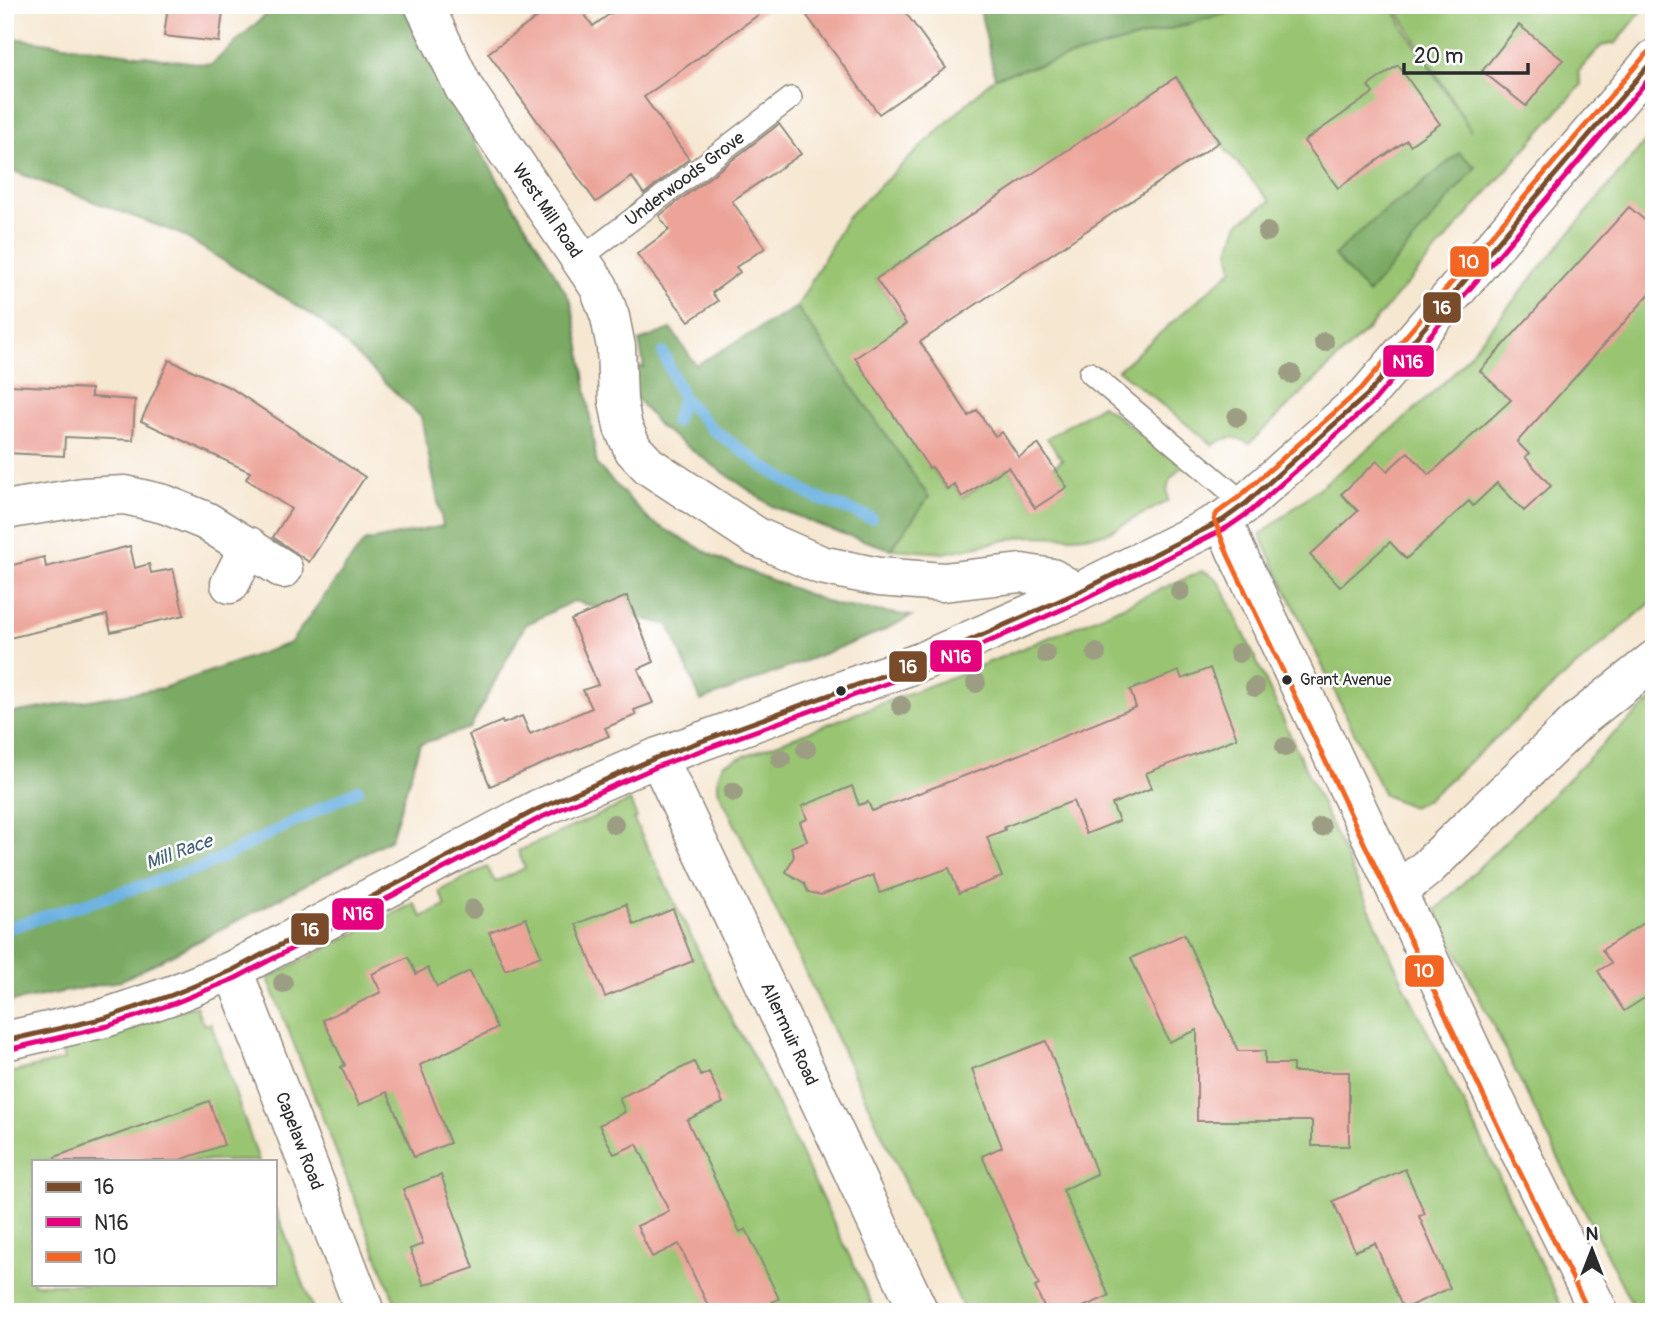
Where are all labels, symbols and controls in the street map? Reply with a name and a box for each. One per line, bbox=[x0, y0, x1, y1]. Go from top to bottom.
scale bar bbox=[1404, 32, 1528, 76]
text: 20 m bbox=[1414, 43, 1463, 70]
street label: Underwoods Grove bbox=[621, 127, 749, 231]
street label: West Mill Road bbox=[507, 159, 587, 263]
line badge: 10 bbox=[1449, 245, 1490, 278]
text: 10 bbox=[1459, 250, 1479, 274]
line badge: 16 bbox=[1422, 291, 1462, 324]
text: 16 bbox=[1433, 296, 1451, 320]
line badge: N16 bbox=[1382, 344, 1435, 378]
text: N16 bbox=[1392, 350, 1424, 374]
line badge: N16 bbox=[929, 639, 983, 673]
text: N16 bbox=[940, 645, 972, 669]
line badge: 16 bbox=[888, 650, 928, 683]
text: 16 bbox=[899, 655, 917, 679]
place label: Grant Avenue bbox=[1300, 670, 1391, 690]
marker: Grant Avenue bbox=[1280, 673, 1294, 687]
unlabelled marker bbox=[834, 684, 848, 698]
water label: Mill Race bbox=[142, 828, 217, 875]
line badge: N16 bbox=[331, 897, 385, 931]
text: N16 bbox=[342, 902, 374, 926]
line badge: 16 bbox=[290, 912, 330, 946]
text: 16 bbox=[301, 918, 319, 942]
line badge: 10 bbox=[1404, 954, 1445, 988]
text: 10 bbox=[1414, 959, 1434, 983]
street label: Allermuir Road bbox=[755, 979, 823, 1089]
street label: Capelaw Road bbox=[270, 1089, 328, 1193]
legend bbox=[32, 1160, 276, 1286]
text: 16 bbox=[94, 1174, 114, 1201]
text: N16 bbox=[94, 1210, 129, 1237]
north arrow bbox=[1558, 1216, 1628, 1286]
text: N bbox=[1586, 1222, 1599, 1246]
text: 10 bbox=[94, 1244, 117, 1271]

